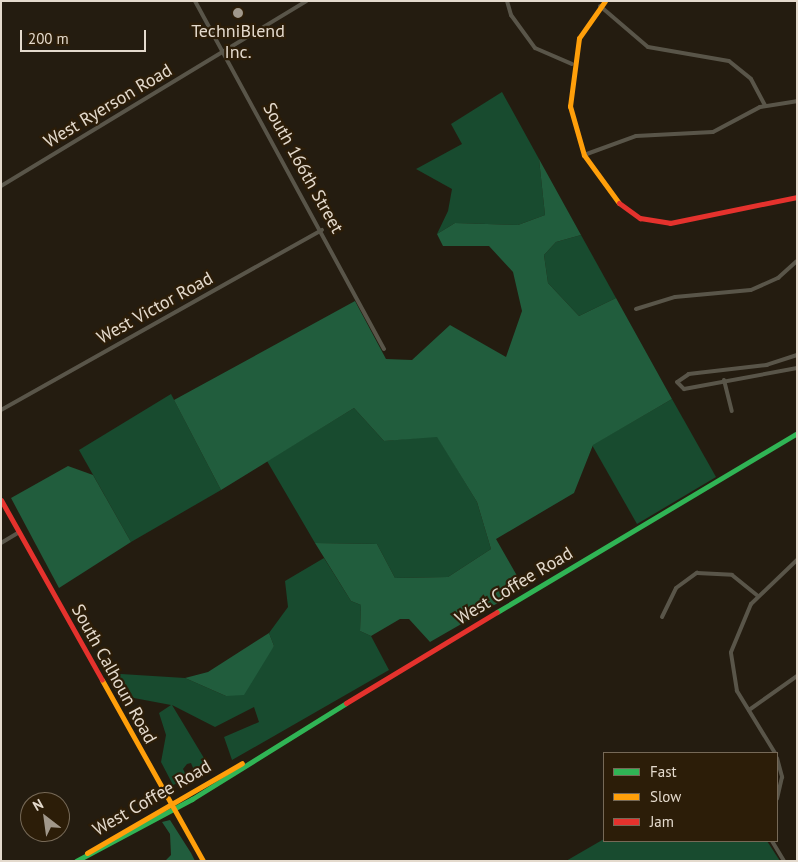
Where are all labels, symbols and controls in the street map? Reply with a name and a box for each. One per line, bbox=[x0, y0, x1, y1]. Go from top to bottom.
marker: TechniBlend Inc. bbox=[232, 7, 244, 19]
scale bar bbox=[22, 20, 149, 52]
place label: TechniBlend Inc. bbox=[191, 21, 285, 64]
text: 200 m bbox=[28, 29, 69, 48]
street label: West Ryerson Road bbox=[40, 59, 176, 153]
street label: South 166th Street bbox=[258, 99, 348, 237]
street label: West Victor Road bbox=[93, 267, 217, 349]
street label: West Coffee Road bbox=[451, 542, 577, 630]
street label: South Calhoun Road bbox=[67, 601, 161, 747]
legend bbox=[603, 752, 778, 842]
street label: West Coffee Road bbox=[89, 755, 215, 841]
text: Fast bbox=[650, 762, 677, 781]
text: Slow bbox=[650, 787, 681, 806]
north arrow bbox=[20, 792, 70, 842]
text: N bbox=[30, 795, 46, 815]
text: Jam bbox=[650, 812, 674, 831]

